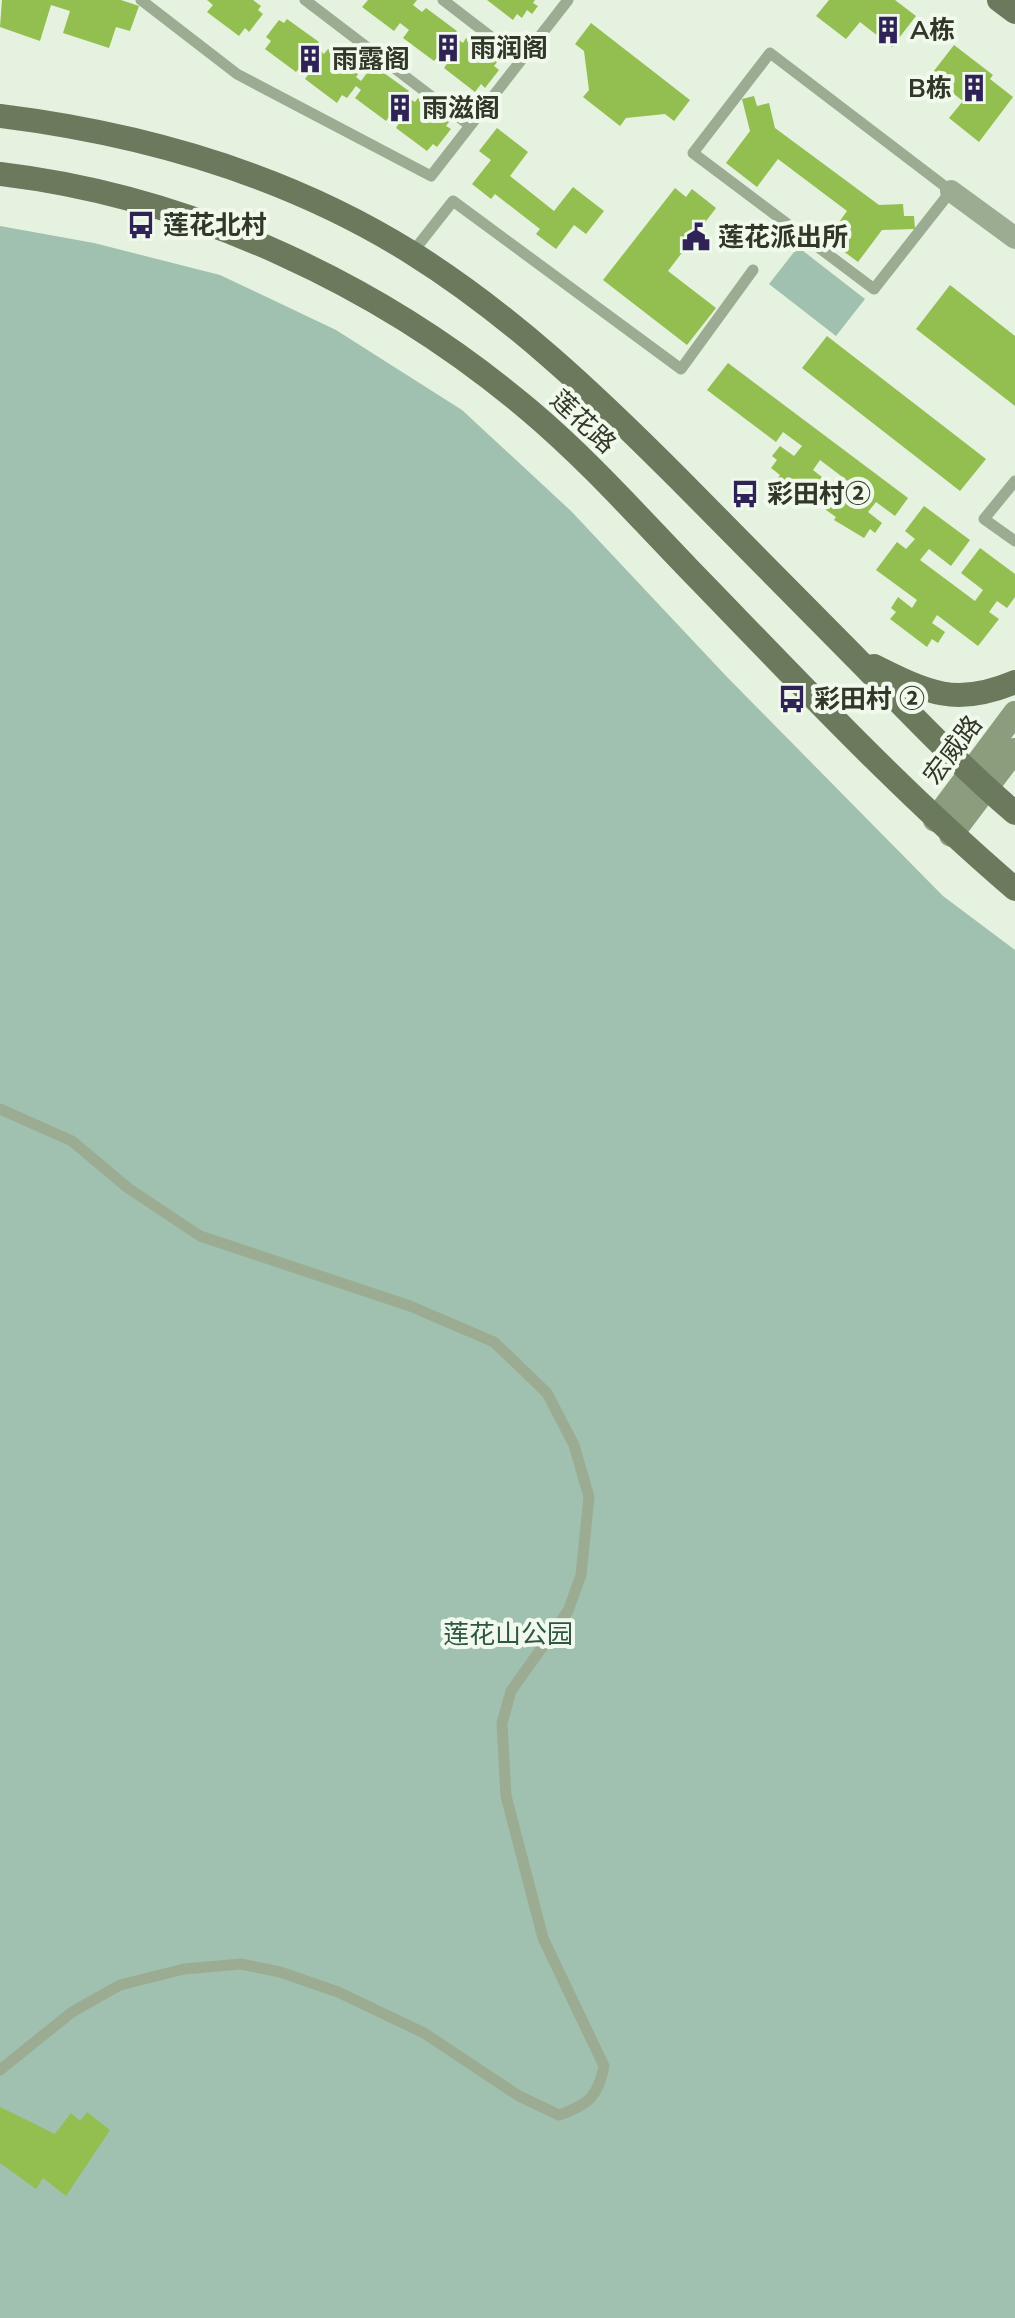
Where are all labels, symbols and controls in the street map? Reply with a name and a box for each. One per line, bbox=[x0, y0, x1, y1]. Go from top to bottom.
place label: A栋 bbox=[910, 13, 955, 48]
building icon: A栋 bbox=[873, 15, 903, 45]
place label: 雨润阁 bbox=[470, 31, 548, 66]
building icon: 雨润阁 bbox=[433, 33, 463, 63]
place label: 雨露阁 bbox=[332, 42, 410, 77]
building icon: 雨露阁 bbox=[295, 44, 325, 74]
place label: B栋 bbox=[908, 71, 952, 106]
building icon: B栋 bbox=[959, 73, 989, 103]
place label: 雨滋阁 bbox=[422, 91, 500, 126]
building icon: 雨滋阁 bbox=[385, 93, 415, 123]
place label: 莲花北村 bbox=[163, 208, 267, 243]
bus stop icon: 莲花北村 bbox=[126, 210, 156, 240]
place label: 莲花派出所 bbox=[718, 220, 848, 255]
public building icon: 莲花派出所 bbox=[681, 222, 711, 252]
street label: 莲花路 bbox=[543, 383, 623, 461]
place label: 彩田村② bbox=[767, 477, 871, 512]
bus stop icon: 彩田村② bbox=[730, 479, 760, 509]
place label: 彩田村 ② bbox=[814, 682, 925, 717]
bus stop icon: 彩田村 ② bbox=[777, 684, 807, 714]
street label: 宏威路 bbox=[916, 708, 990, 792]
park label: 莲花山公园 bbox=[443, 1617, 573, 1652]

